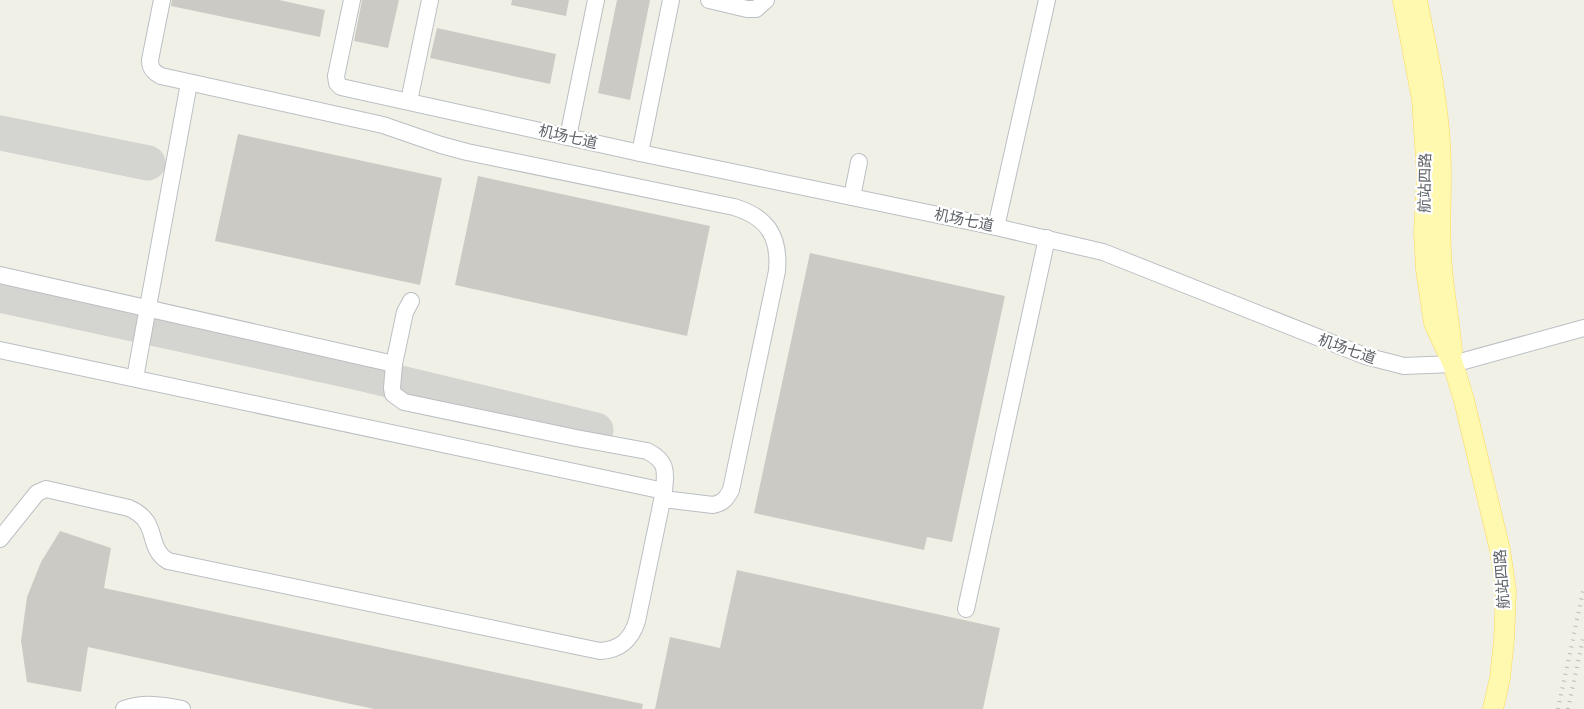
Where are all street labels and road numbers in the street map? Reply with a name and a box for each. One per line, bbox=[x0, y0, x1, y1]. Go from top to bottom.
street label: 机场七道 bbox=[537, 121, 599, 153]
street label: 航站四路 bbox=[1415, 153, 1436, 213]
street label: 机场七道 bbox=[933, 205, 995, 236]
street label: 机场七道 bbox=[1315, 330, 1378, 369]
street label: 航站四路 bbox=[1491, 548, 1514, 610]

